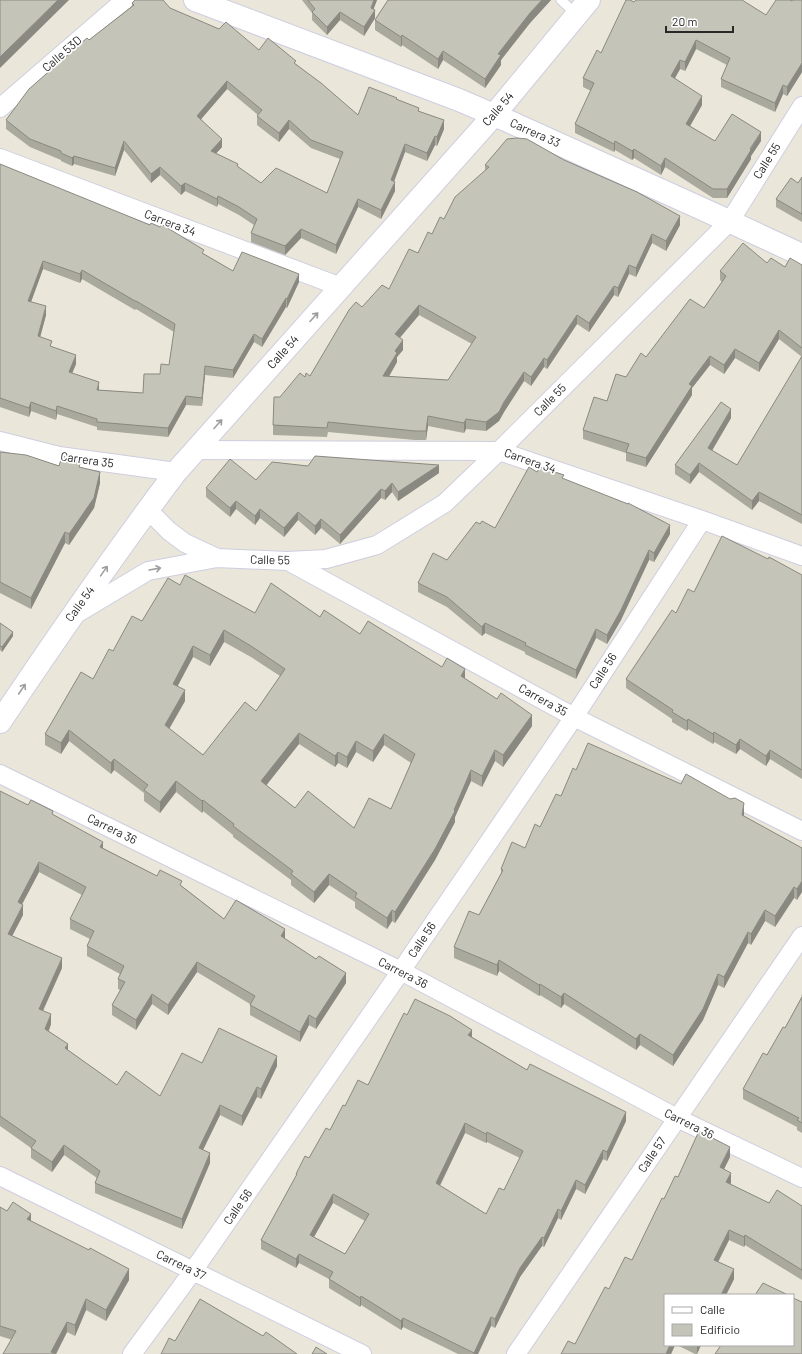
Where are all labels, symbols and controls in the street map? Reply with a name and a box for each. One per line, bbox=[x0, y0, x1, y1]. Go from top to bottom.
scale bar bbox=[666, 8, 733, 34]
text: 20 m bbox=[672, 14, 698, 28]
street label: Calle 53D bbox=[39, 32, 84, 74]
street label: Calle 54 bbox=[479, 88, 516, 128]
street label: Carrera 33 bbox=[508, 115, 563, 149]
street label: Calle 55 bbox=[750, 140, 783, 181]
street label: Carrera 34 bbox=[143, 206, 198, 238]
one-way arrow bbox=[309, 312, 318, 322]
street label: Calle 54 bbox=[264, 332, 301, 371]
street label: Calle 55 bbox=[530, 380, 568, 418]
one-way arrow bbox=[213, 420, 222, 430]
street label: Carrera 34 bbox=[502, 445, 558, 475]
street label: Carrera 35 bbox=[60, 448, 115, 470]
street label: Calle 55 bbox=[250, 552, 290, 566]
one-way arrow bbox=[148, 565, 161, 573]
one-way arrow bbox=[100, 566, 108, 577]
street label: Calle 54 bbox=[62, 583, 97, 624]
street label: Calle 56 bbox=[585, 650, 619, 691]
street label: Carrera 35 bbox=[517, 680, 570, 718]
one-way arrow bbox=[18, 684, 26, 695]
street label: Carrera 36 bbox=[85, 810, 140, 846]
street label: Calle 56 bbox=[404, 919, 438, 960]
street label: Carrera 36 bbox=[376, 954, 431, 991]
street label: Carrera 36 bbox=[662, 1105, 717, 1141]
street label: Calle 57 bbox=[634, 1134, 668, 1175]
street label: Calle 56 bbox=[220, 1186, 254, 1227]
street label: Carrera 37 bbox=[154, 1246, 209, 1282]
legend bbox=[664, 1294, 794, 1346]
text: Calle bbox=[700, 1302, 725, 1316]
text: Edificio bbox=[700, 1322, 740, 1336]

